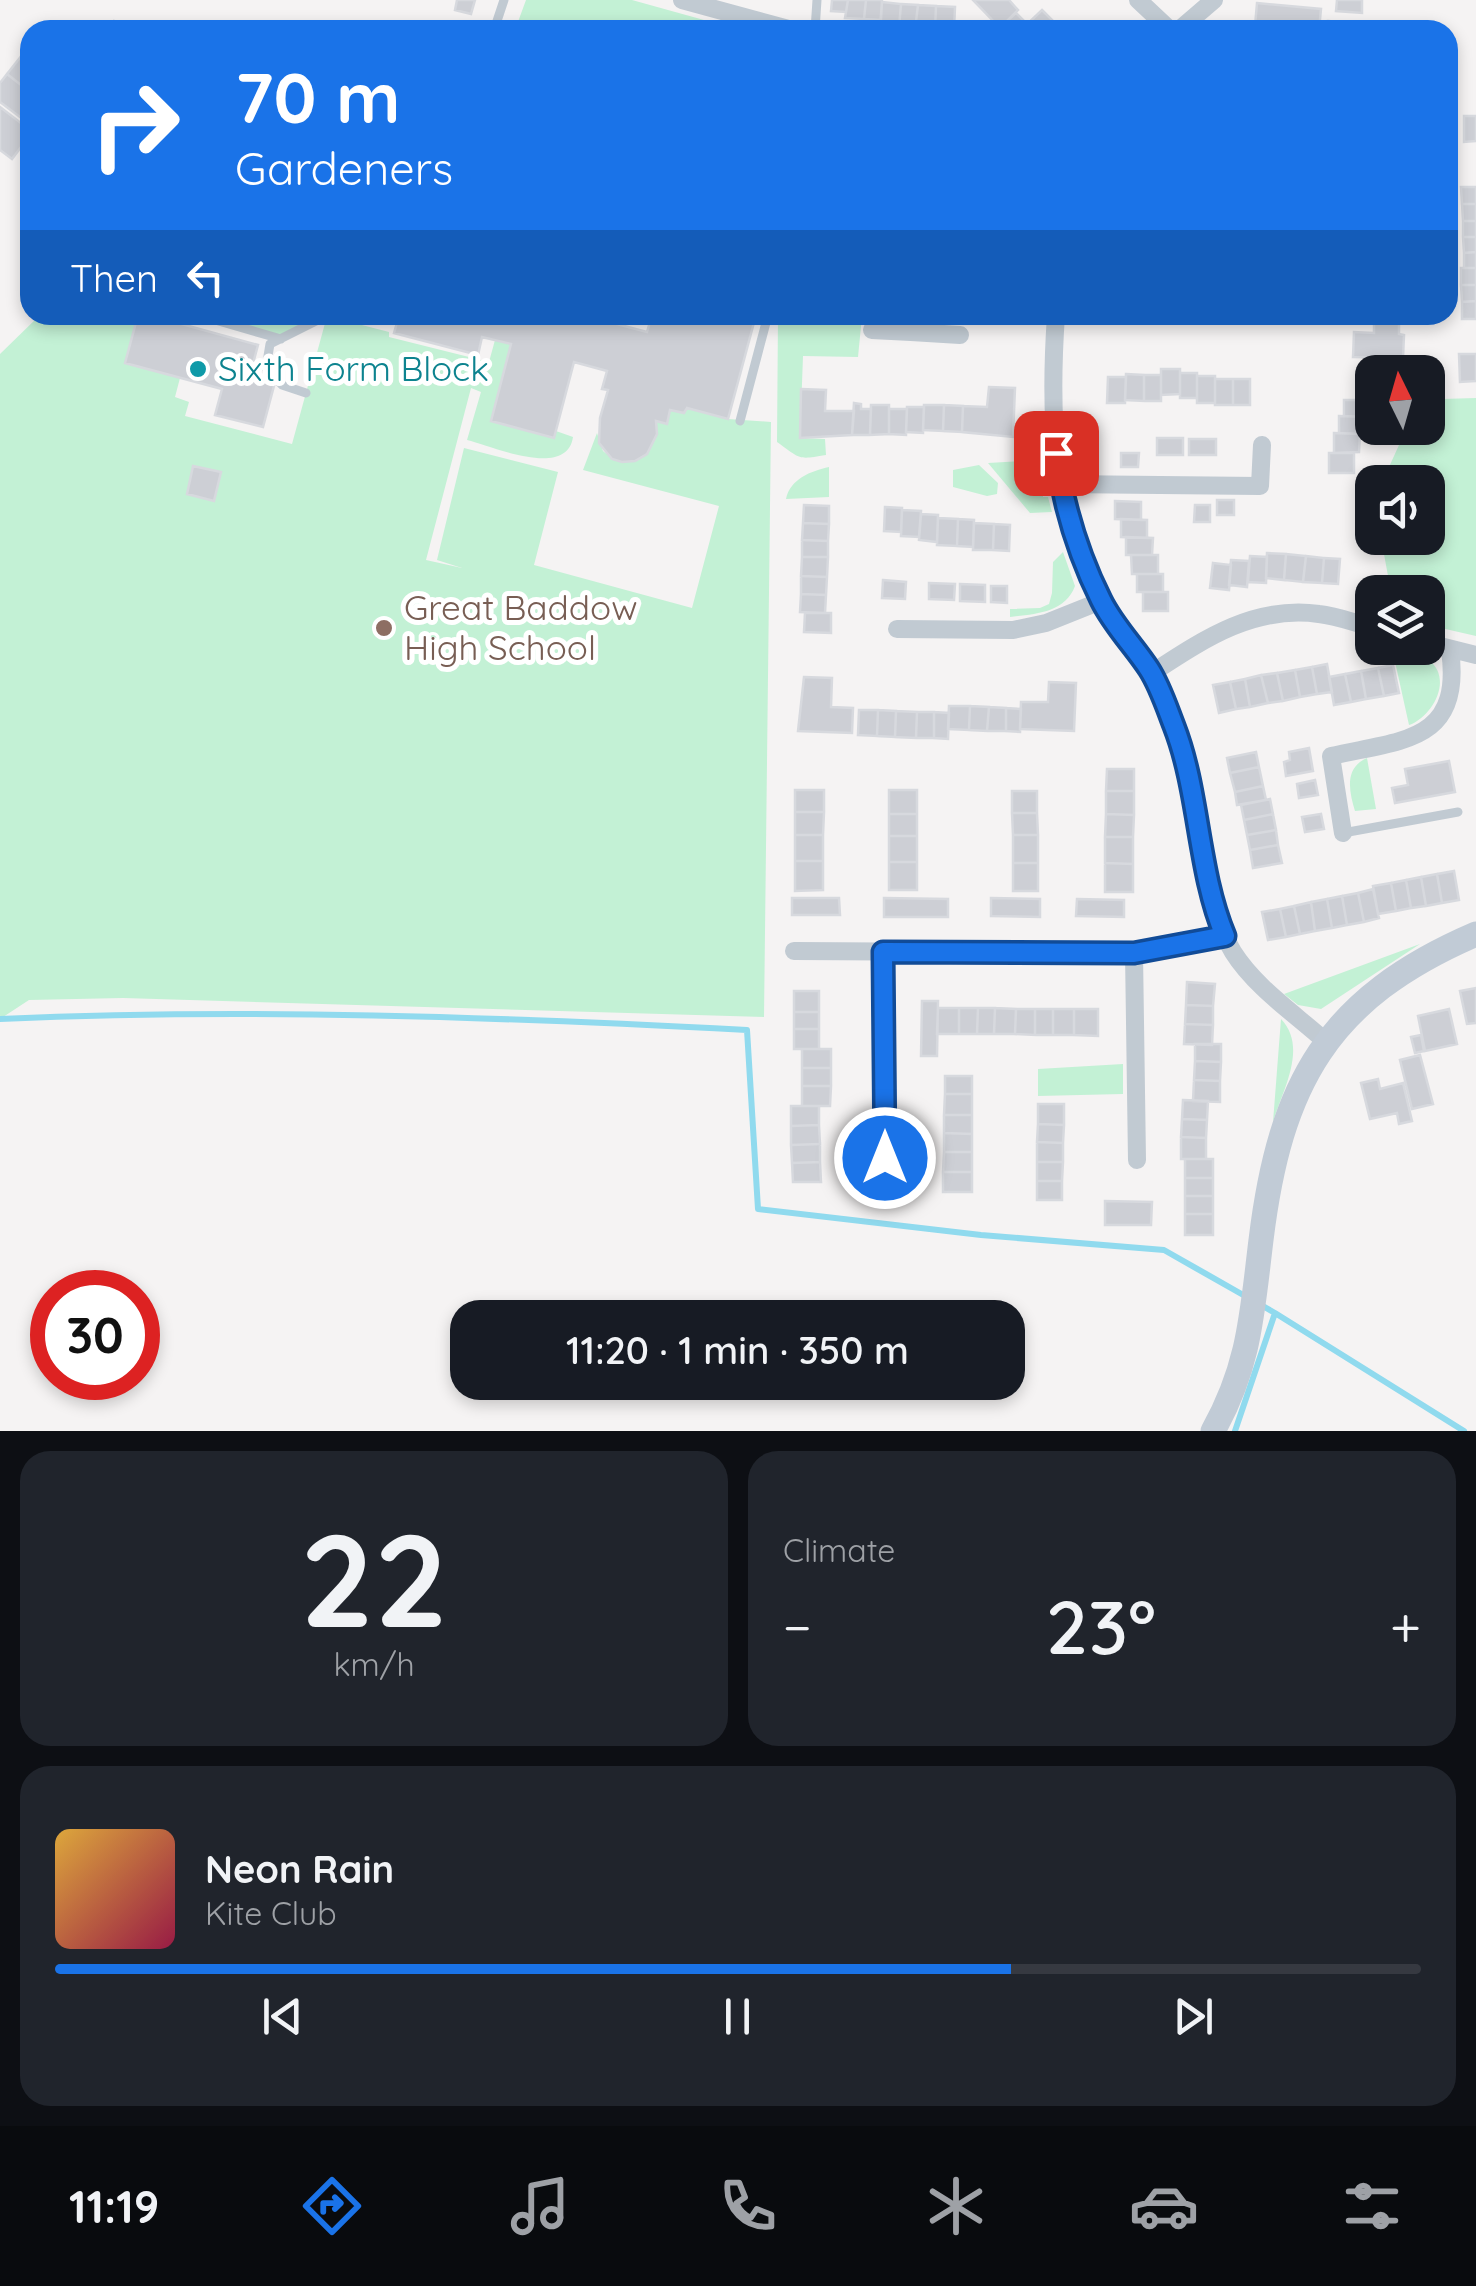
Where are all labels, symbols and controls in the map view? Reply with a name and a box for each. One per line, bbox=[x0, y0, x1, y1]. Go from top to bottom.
text: 70 m bbox=[235, 53, 401, 141]
icon: right bbox=[70, 60, 200, 190]
text: Gardeners bbox=[235, 140, 453, 196]
icon: left bbox=[178, 250, 233, 305]
text: Then bbox=[70, 254, 158, 302]
place label: Sixth Form Block bbox=[218, 346, 489, 390]
north arrow bbox=[1355, 355, 1445, 445]
map controls bbox=[1355, 355, 1445, 665]
marker: Sixth Form Block bbox=[187, 358, 209, 380]
pin bbox=[1014, 411, 1099, 496]
icon: arrive bbox=[1029, 426, 1084, 481]
button: sound bbox=[1355, 465, 1445, 555]
button: layers bbox=[1355, 575, 1445, 665]
place label: Great Baddow High School bbox=[404, 585, 637, 669]
marker: Great Baddow High School bbox=[373, 617, 395, 639]
position arrow bbox=[833, 1106, 937, 1210]
speed limit sign: 30 bbox=[30, 1270, 160, 1400]
text: 11:20 · 1 min · 350 m bbox=[566, 1326, 909, 1374]
text: 22 bbox=[300, 1497, 448, 1660]
text: Climate bbox=[783, 1530, 895, 1570]
text: 23° bbox=[1046, 1579, 1156, 1673]
text: − bbox=[783, 1592, 812, 1661]
text: + bbox=[1390, 1592, 1421, 1661]
text: km/h bbox=[333, 1644, 415, 1684]
text: Neon Rain bbox=[205, 1845, 394, 1893]
text: Kite Club bbox=[205, 1893, 337, 1933]
icon: previous bbox=[255, 1989, 310, 2044]
icon: pause bbox=[710, 1989, 765, 2044]
icon: next bbox=[1166, 1989, 1221, 2044]
icon: directions bbox=[297, 2171, 367, 2241]
icon: music bbox=[505, 2171, 575, 2241]
icon: phone bbox=[713, 2171, 783, 2241]
icon: climate bbox=[921, 2171, 991, 2241]
icon: car bbox=[1129, 2171, 1199, 2241]
icon: filters bbox=[1337, 2171, 1407, 2241]
text: 11:19 bbox=[69, 2178, 159, 2234]

